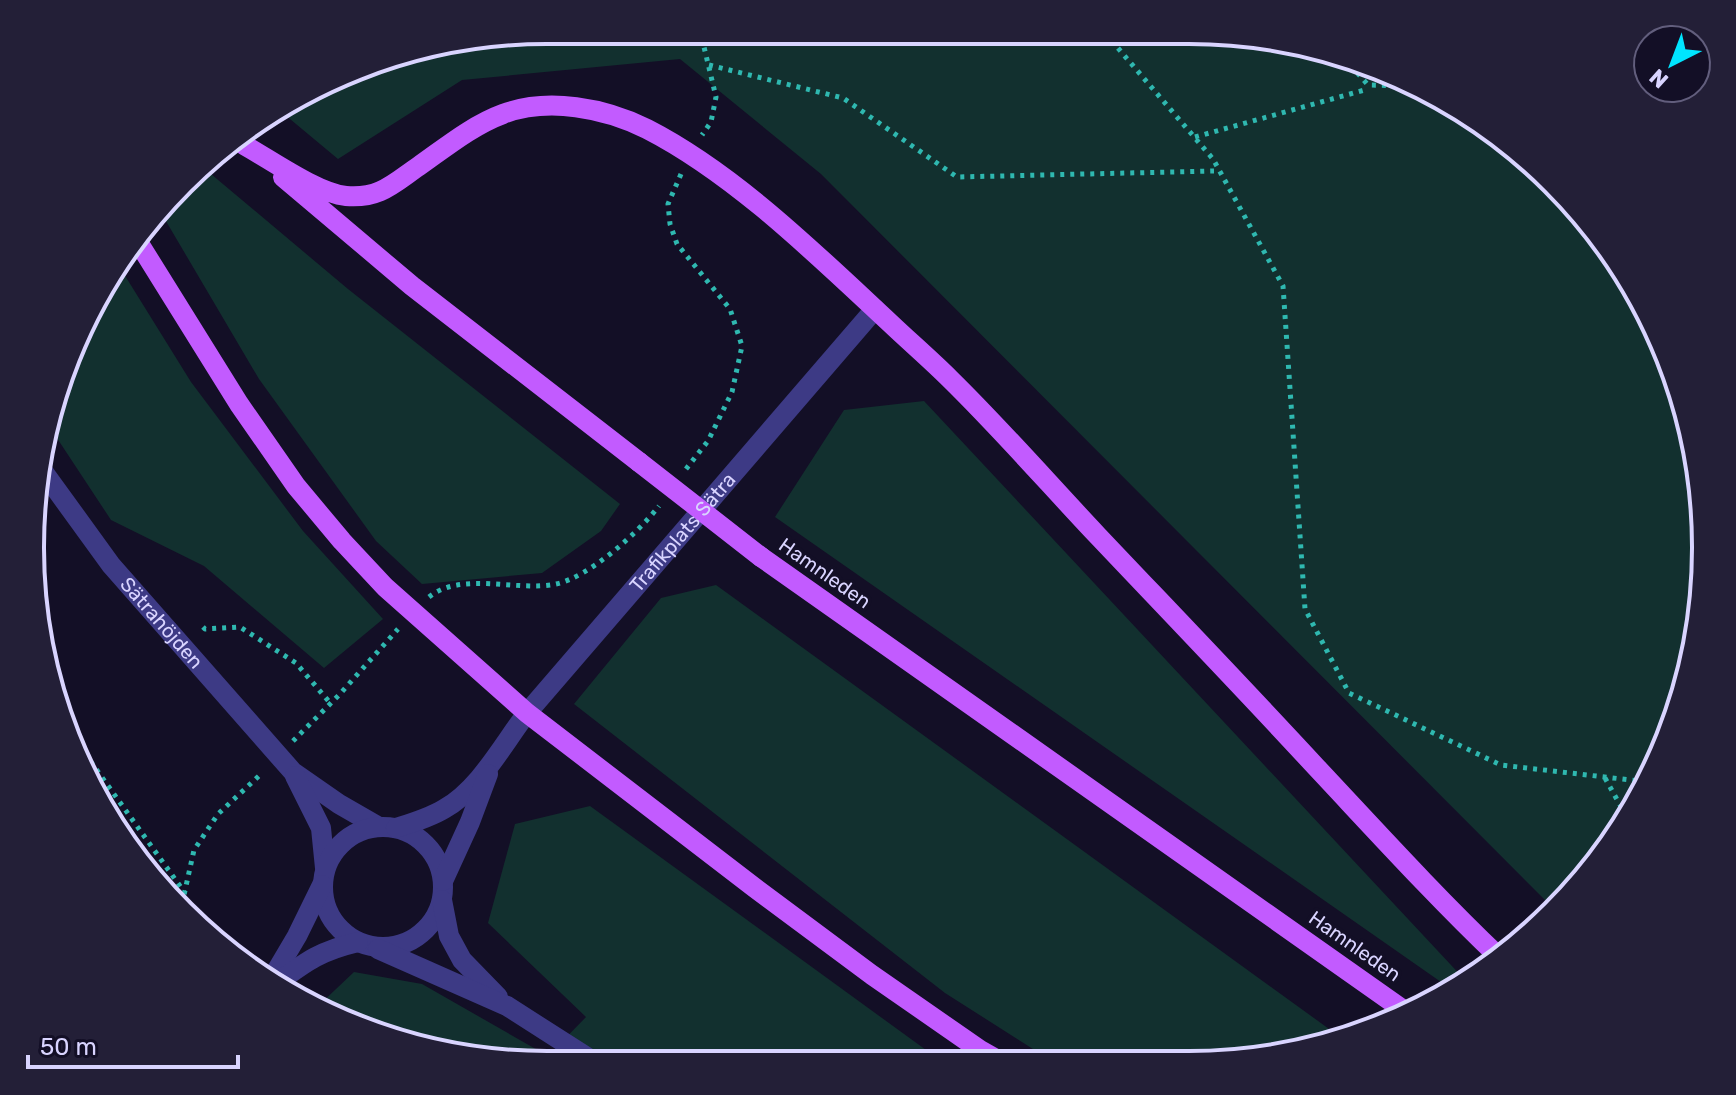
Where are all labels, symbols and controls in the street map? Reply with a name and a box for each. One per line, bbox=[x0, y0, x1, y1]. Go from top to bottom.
north arrow bbox=[1632, 24, 1712, 104]
text: N bbox=[1644, 63, 1674, 94]
street label: Trafikplats Sätra bbox=[624, 468, 741, 597]
street label: Hamnleden bbox=[774, 533, 876, 613]
street label: Sätrahöjden bbox=[115, 572, 208, 673]
street label: Hamnleden bbox=[1304, 906, 1406, 986]
scale bar bbox=[28, 1019, 238, 1069]
text: 50 m bbox=[40, 1033, 97, 1061]

